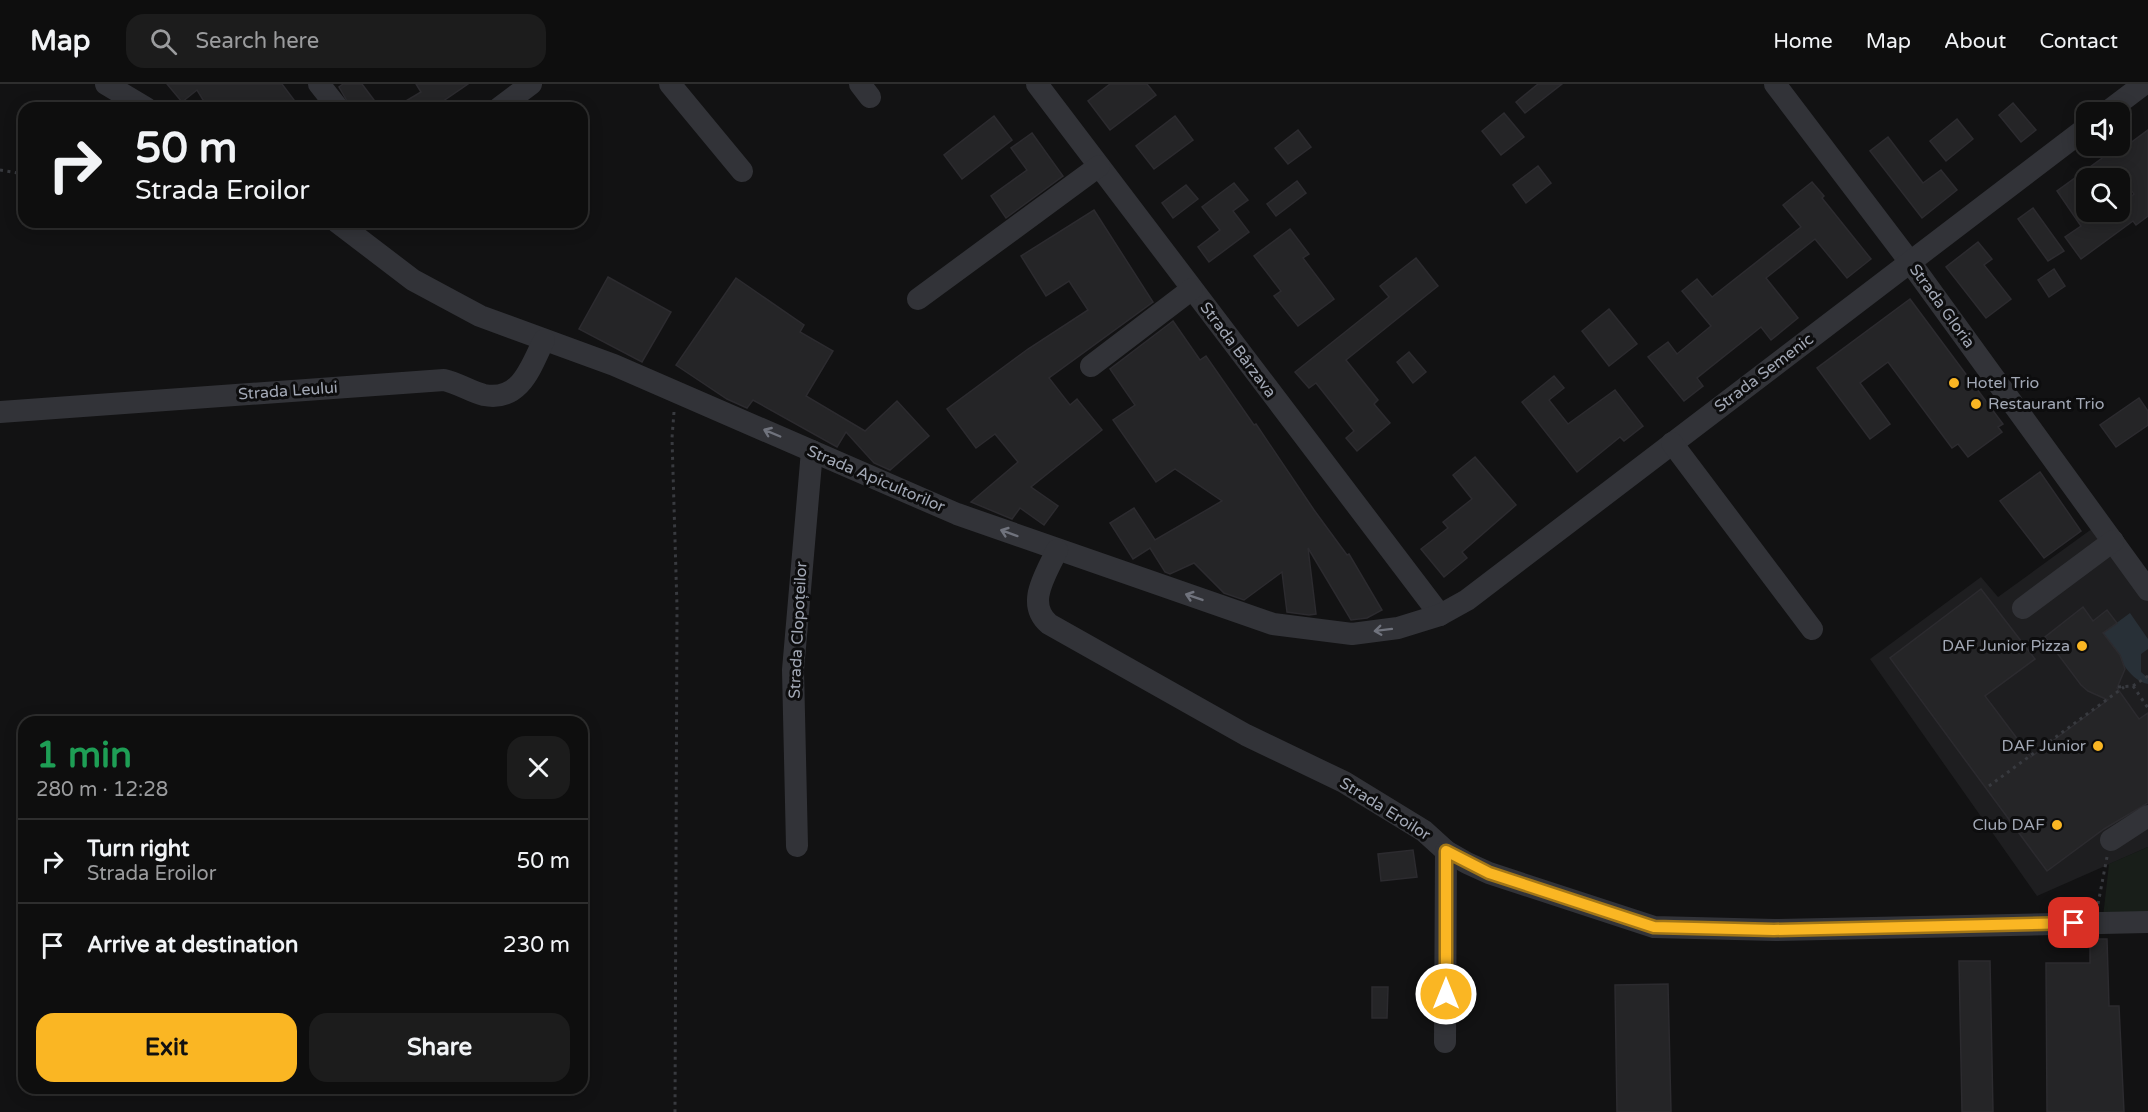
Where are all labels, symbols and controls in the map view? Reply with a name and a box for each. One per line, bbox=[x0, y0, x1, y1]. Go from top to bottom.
search box bbox=[126, 14, 546, 68]
text: Map bbox=[30, 24, 90, 58]
icon: search bbox=[147, 25, 180, 58]
text: Search here bbox=[195, 28, 319, 54]
text: Home bbox=[1773, 29, 1833, 54]
text: Map bbox=[1866, 29, 1911, 54]
text: About bbox=[1944, 29, 2006, 54]
text: Contact bbox=[2039, 29, 2118, 54]
map controls bbox=[2076, 102, 2130, 222]
button: sound bbox=[2076, 102, 2130, 156]
text: 50 m bbox=[135, 123, 237, 174]
icon: right bbox=[36, 126, 114, 204]
button: search bbox=[2076, 168, 2130, 222]
text: Strada Eroilor bbox=[135, 174, 310, 207]
street label: Strada Gloria bbox=[1905, 260, 1979, 352]
street label: Strada Bârzava bbox=[1196, 298, 1280, 402]
street label: Strada Semenic bbox=[1711, 329, 1817, 417]
place label: Hotel Trio bbox=[1966, 373, 2039, 393]
marker: Hotel Trio bbox=[1947, 376, 1961, 390]
street label: Strada Leului bbox=[238, 378, 338, 404]
place label: Restaurant Trio bbox=[1988, 394, 2104, 414]
marker: Restaurant Trio bbox=[1969, 397, 1983, 411]
one-way arrow bbox=[763, 427, 781, 438]
street label: Strada Apicultorilor bbox=[804, 441, 949, 517]
one-way arrow bbox=[1001, 527, 1019, 538]
street label: Strada Clopoțeilor bbox=[784, 560, 812, 699]
one-way arrow bbox=[1185, 590, 1204, 601]
one-way arrow bbox=[1374, 625, 1394, 636]
place label: DAF Junior Pizza bbox=[1942, 636, 2070, 656]
marker: DAF Junior Pizza bbox=[2075, 639, 2089, 653]
text: 1 min bbox=[36, 734, 132, 777]
button: close bbox=[507, 736, 570, 799]
place label: DAF Junior bbox=[2002, 736, 2087, 756]
marker: DAF Junior bbox=[2091, 739, 2105, 753]
street label: Strada Eroilor bbox=[1336, 773, 1435, 845]
text: 280 m · 12:28 bbox=[36, 778, 168, 802]
place label: Club DAF bbox=[1972, 815, 2045, 835]
marker: Club DAF bbox=[2050, 818, 2064, 832]
text: Turn right bbox=[87, 836, 189, 862]
icon: right bbox=[36, 845, 69, 878]
text: 50 m bbox=[516, 848, 570, 874]
text: Strada Eroilor bbox=[87, 862, 216, 886]
pin bbox=[2048, 897, 2099, 948]
icon: arrive bbox=[2057, 906, 2090, 939]
icon: arrive bbox=[36, 929, 69, 962]
text: Arrive at destination bbox=[87, 932, 298, 958]
text: 230 m bbox=[503, 932, 570, 958]
position arrow bbox=[1414, 962, 1478, 1026]
button: Exit bbox=[36, 1013, 297, 1082]
button: Share bbox=[309, 1013, 570, 1082]

